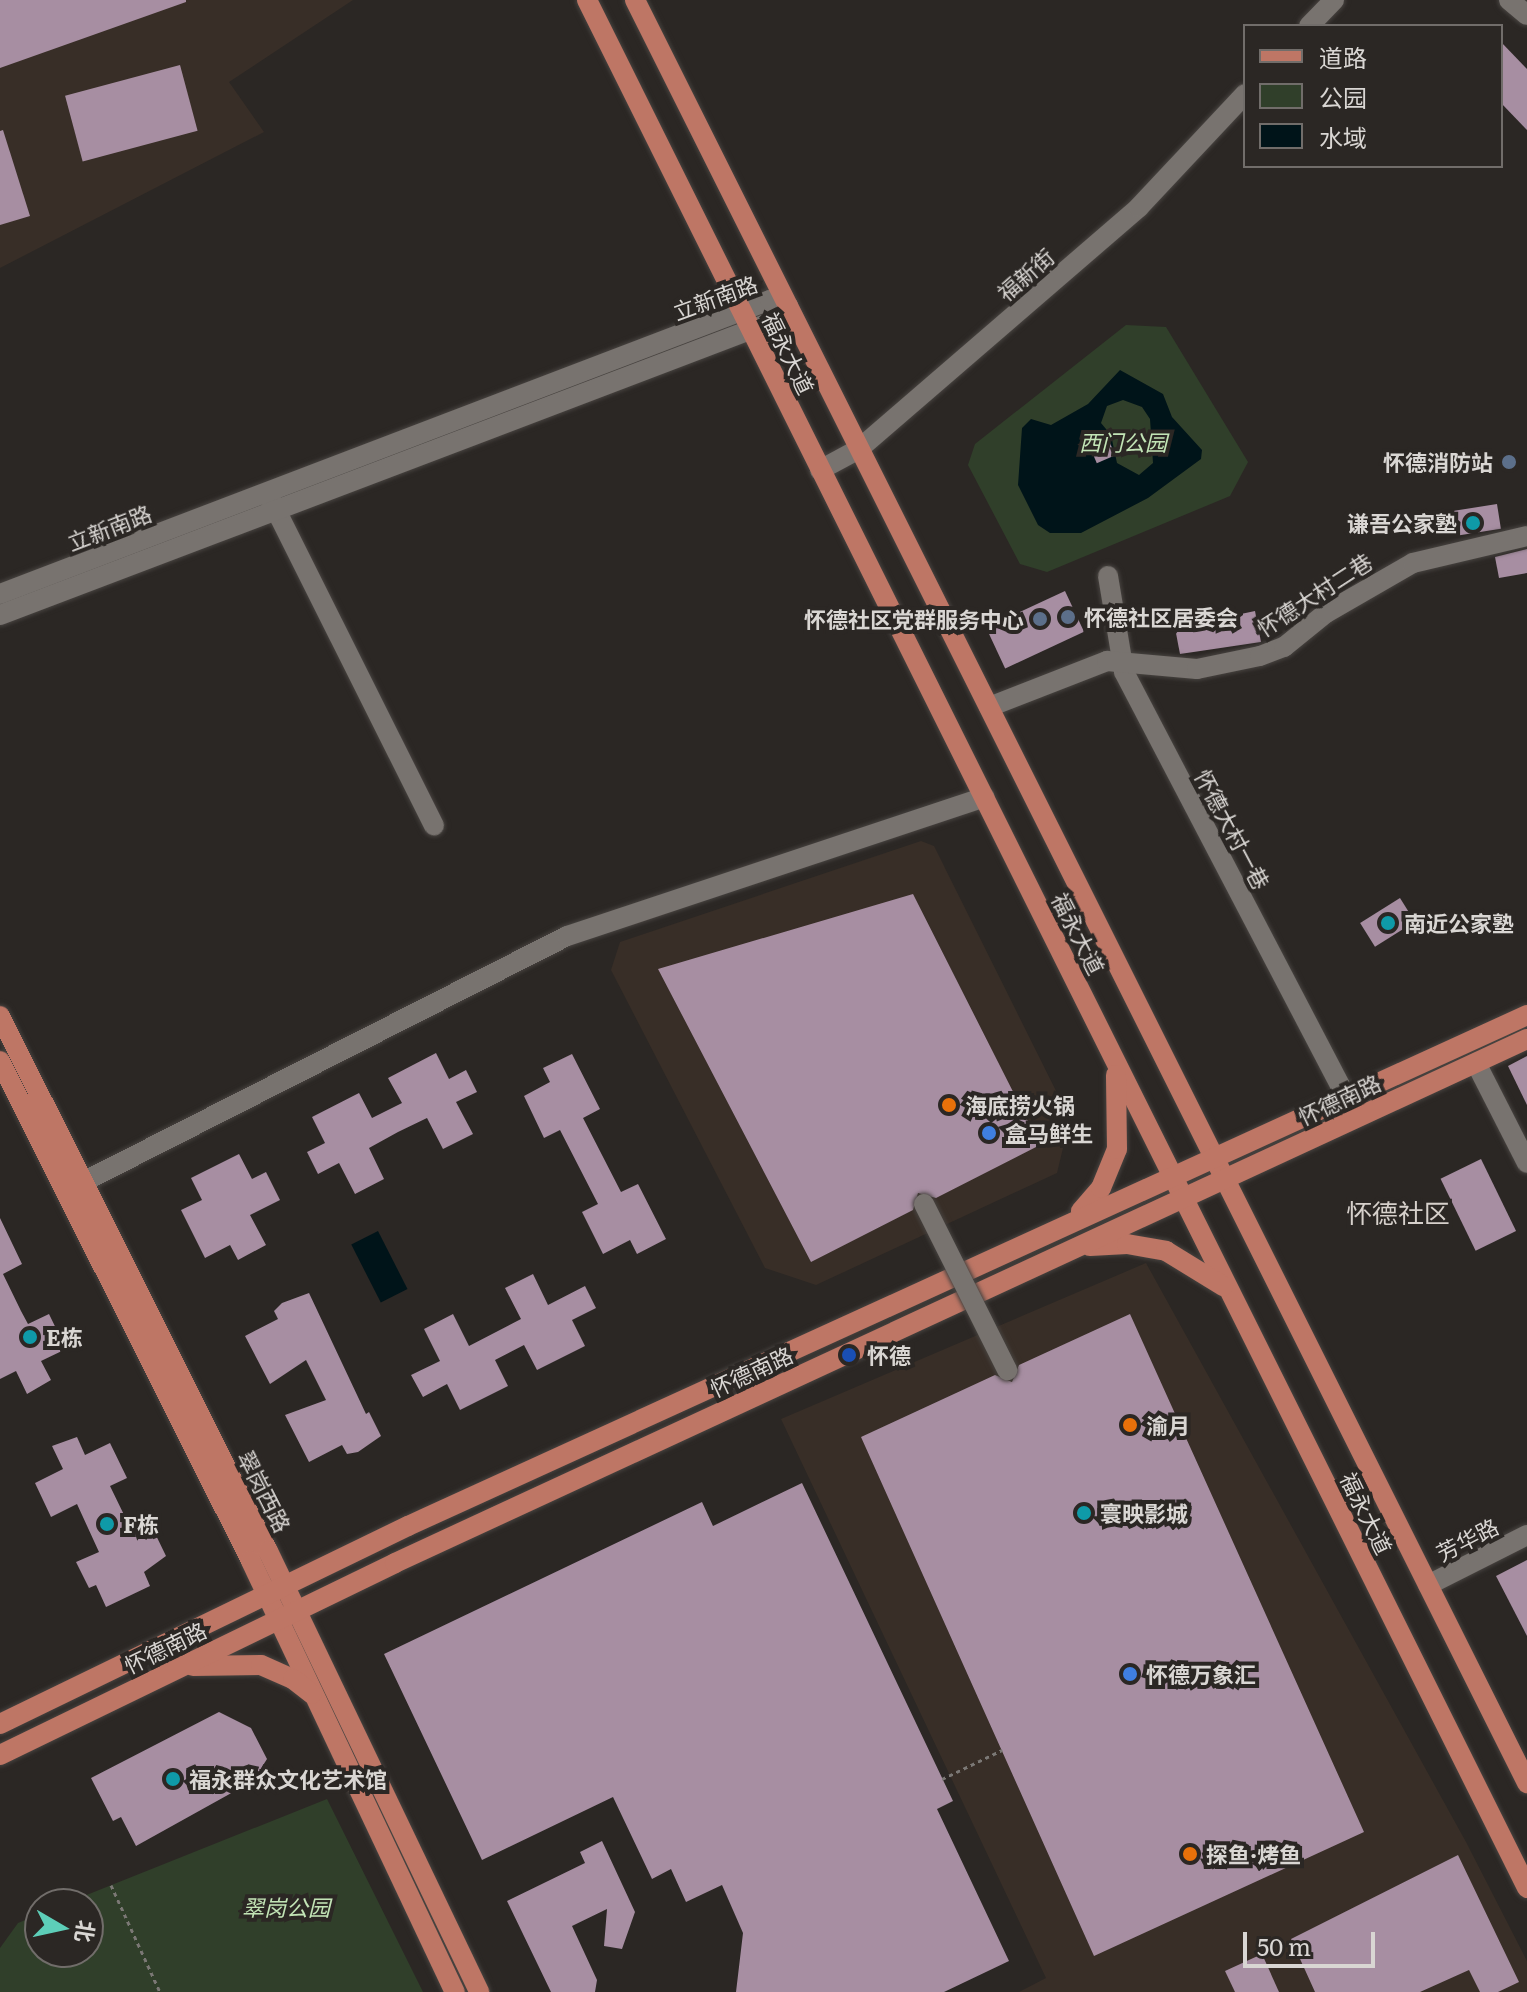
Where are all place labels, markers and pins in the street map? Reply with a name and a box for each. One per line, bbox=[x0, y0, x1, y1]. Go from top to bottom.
place label: 怀德消防站 bbox=[1383, 449, 1493, 475]
marker: 怀德消防站 bbox=[1500, 453, 1518, 471]
place label: 谦吾公家塾 bbox=[1347, 510, 1457, 536]
marker: 谦吾公家塾 bbox=[1464, 514, 1482, 532]
place label: 怀德社区居委会 bbox=[1084, 604, 1238, 630]
place label: 怀德社区党群服务中心 bbox=[804, 606, 1024, 632]
marker: 怀德社区居委会 bbox=[1059, 608, 1077, 626]
marker: 怀德社区党群服务中心 bbox=[1031, 610, 1049, 628]
place label: 南近公家塾 bbox=[1404, 910, 1514, 936]
marker: 南近公家塾 bbox=[1379, 914, 1397, 932]
place label: 海底捞火锅 bbox=[965, 1092, 1075, 1118]
marker: 海底捞火锅 bbox=[940, 1096, 958, 1114]
place label: 盒马鲜生 bbox=[1005, 1120, 1093, 1146]
marker: 盒马鲜生 bbox=[980, 1124, 998, 1142]
place label: E栋 bbox=[46, 1324, 83, 1350]
marker: E栋 bbox=[21, 1328, 39, 1346]
place label: 怀德 bbox=[867, 1342, 911, 1368]
marker: 怀德 bbox=[838, 1344, 860, 1366]
place label: 渝月 bbox=[1146, 1412, 1190, 1438]
marker: 渝月 bbox=[1121, 1416, 1139, 1434]
place label: 寰映影城 bbox=[1100, 1500, 1188, 1526]
marker: 寰映影城 bbox=[1075, 1504, 1093, 1522]
place label: F栋 bbox=[123, 1511, 159, 1537]
marker: F栋 bbox=[98, 1515, 116, 1533]
place label: 怀德万象汇 bbox=[1146, 1661, 1256, 1687]
marker: 怀德万象汇 bbox=[1121, 1665, 1139, 1683]
place label: 福永群众文化艺术馆 bbox=[189, 1766, 387, 1792]
marker: 福永群众文化艺术馆 bbox=[164, 1770, 182, 1788]
place label: 探鱼·烤鱼 bbox=[1206, 1841, 1301, 1867]
marker: 探鱼·烤鱼 bbox=[1181, 1845, 1199, 1863]

